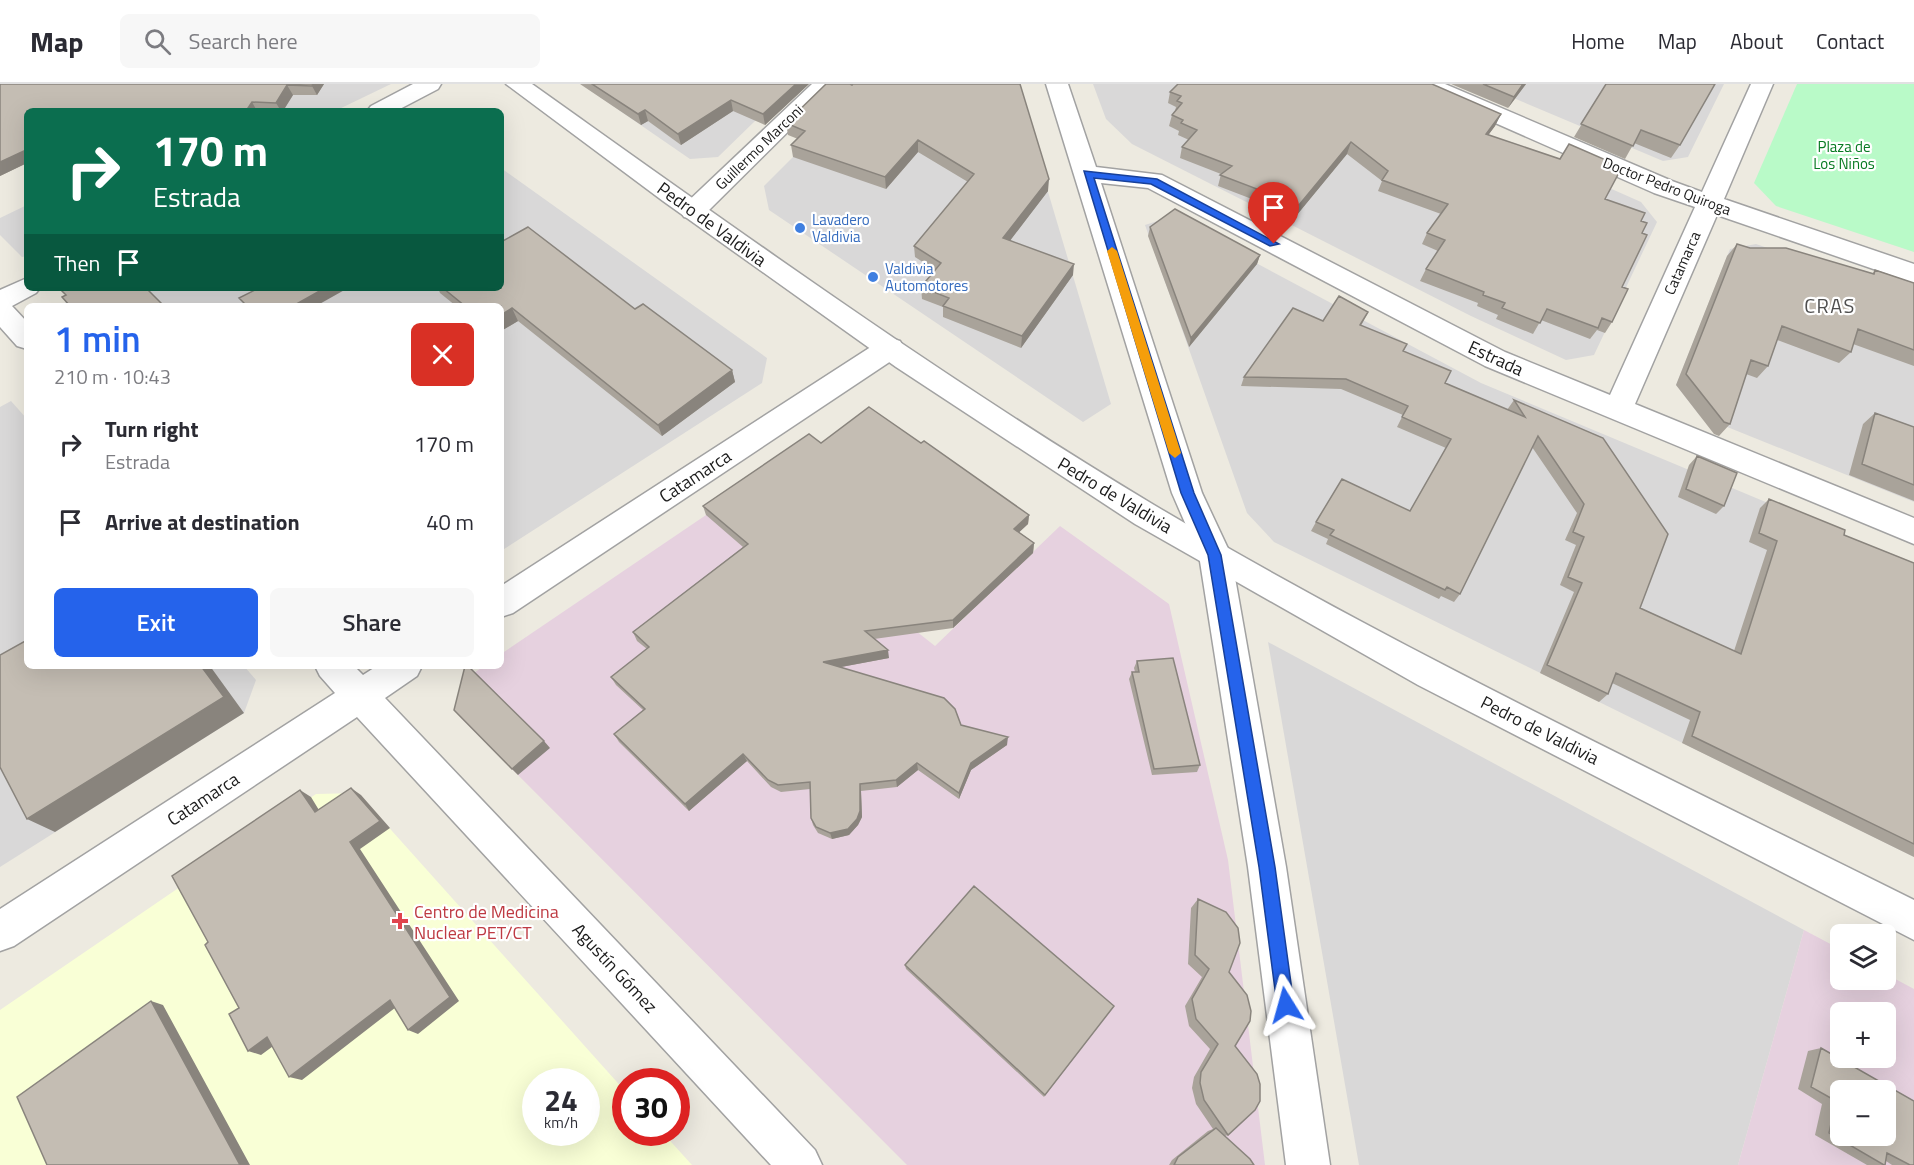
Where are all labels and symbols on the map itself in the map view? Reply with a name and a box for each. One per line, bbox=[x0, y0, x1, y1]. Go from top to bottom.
street label: Guillermo Marconi bbox=[710, 99, 808, 195]
park label: Plaza de Los Niños bbox=[1813, 135, 1875, 175]
street label: Doctor Pedro Quiroga bbox=[1600, 151, 1735, 221]
street label: Pedro de Valdivia bbox=[652, 175, 772, 273]
pin bbox=[1248, 182, 1299, 244]
place label: Lavadero Valdivia bbox=[812, 208, 870, 248]
marker: Lavadero Valdivia bbox=[793, 221, 807, 235]
street label: Catamarca bbox=[1658, 227, 1706, 299]
place label: Valdivia Automotores bbox=[885, 257, 968, 297]
marker: Valdivia Automotores bbox=[866, 270, 880, 284]
district label: CRAS bbox=[1804, 290, 1856, 321]
street label: Estrada bbox=[1464, 333, 1528, 383]
street label: Catamarca bbox=[654, 443, 736, 509]
street label: Pedro de Valdivia bbox=[1053, 450, 1177, 540]
street label: Pedro de Valdivia bbox=[1476, 689, 1604, 771]
street label: Catamarca bbox=[162, 766, 244, 832]
place label: Centro de Medicina Nuclear PET/CT bbox=[414, 898, 559, 946]
marker: Centro de Medicina Nuclear PET/CT bbox=[391, 912, 409, 930]
street label: Agustín Gómez bbox=[566, 917, 664, 1019]
position arrow bbox=[1254, 973, 1318, 1037]
speed limit sign: 30 bbox=[612, 1068, 690, 1146]

